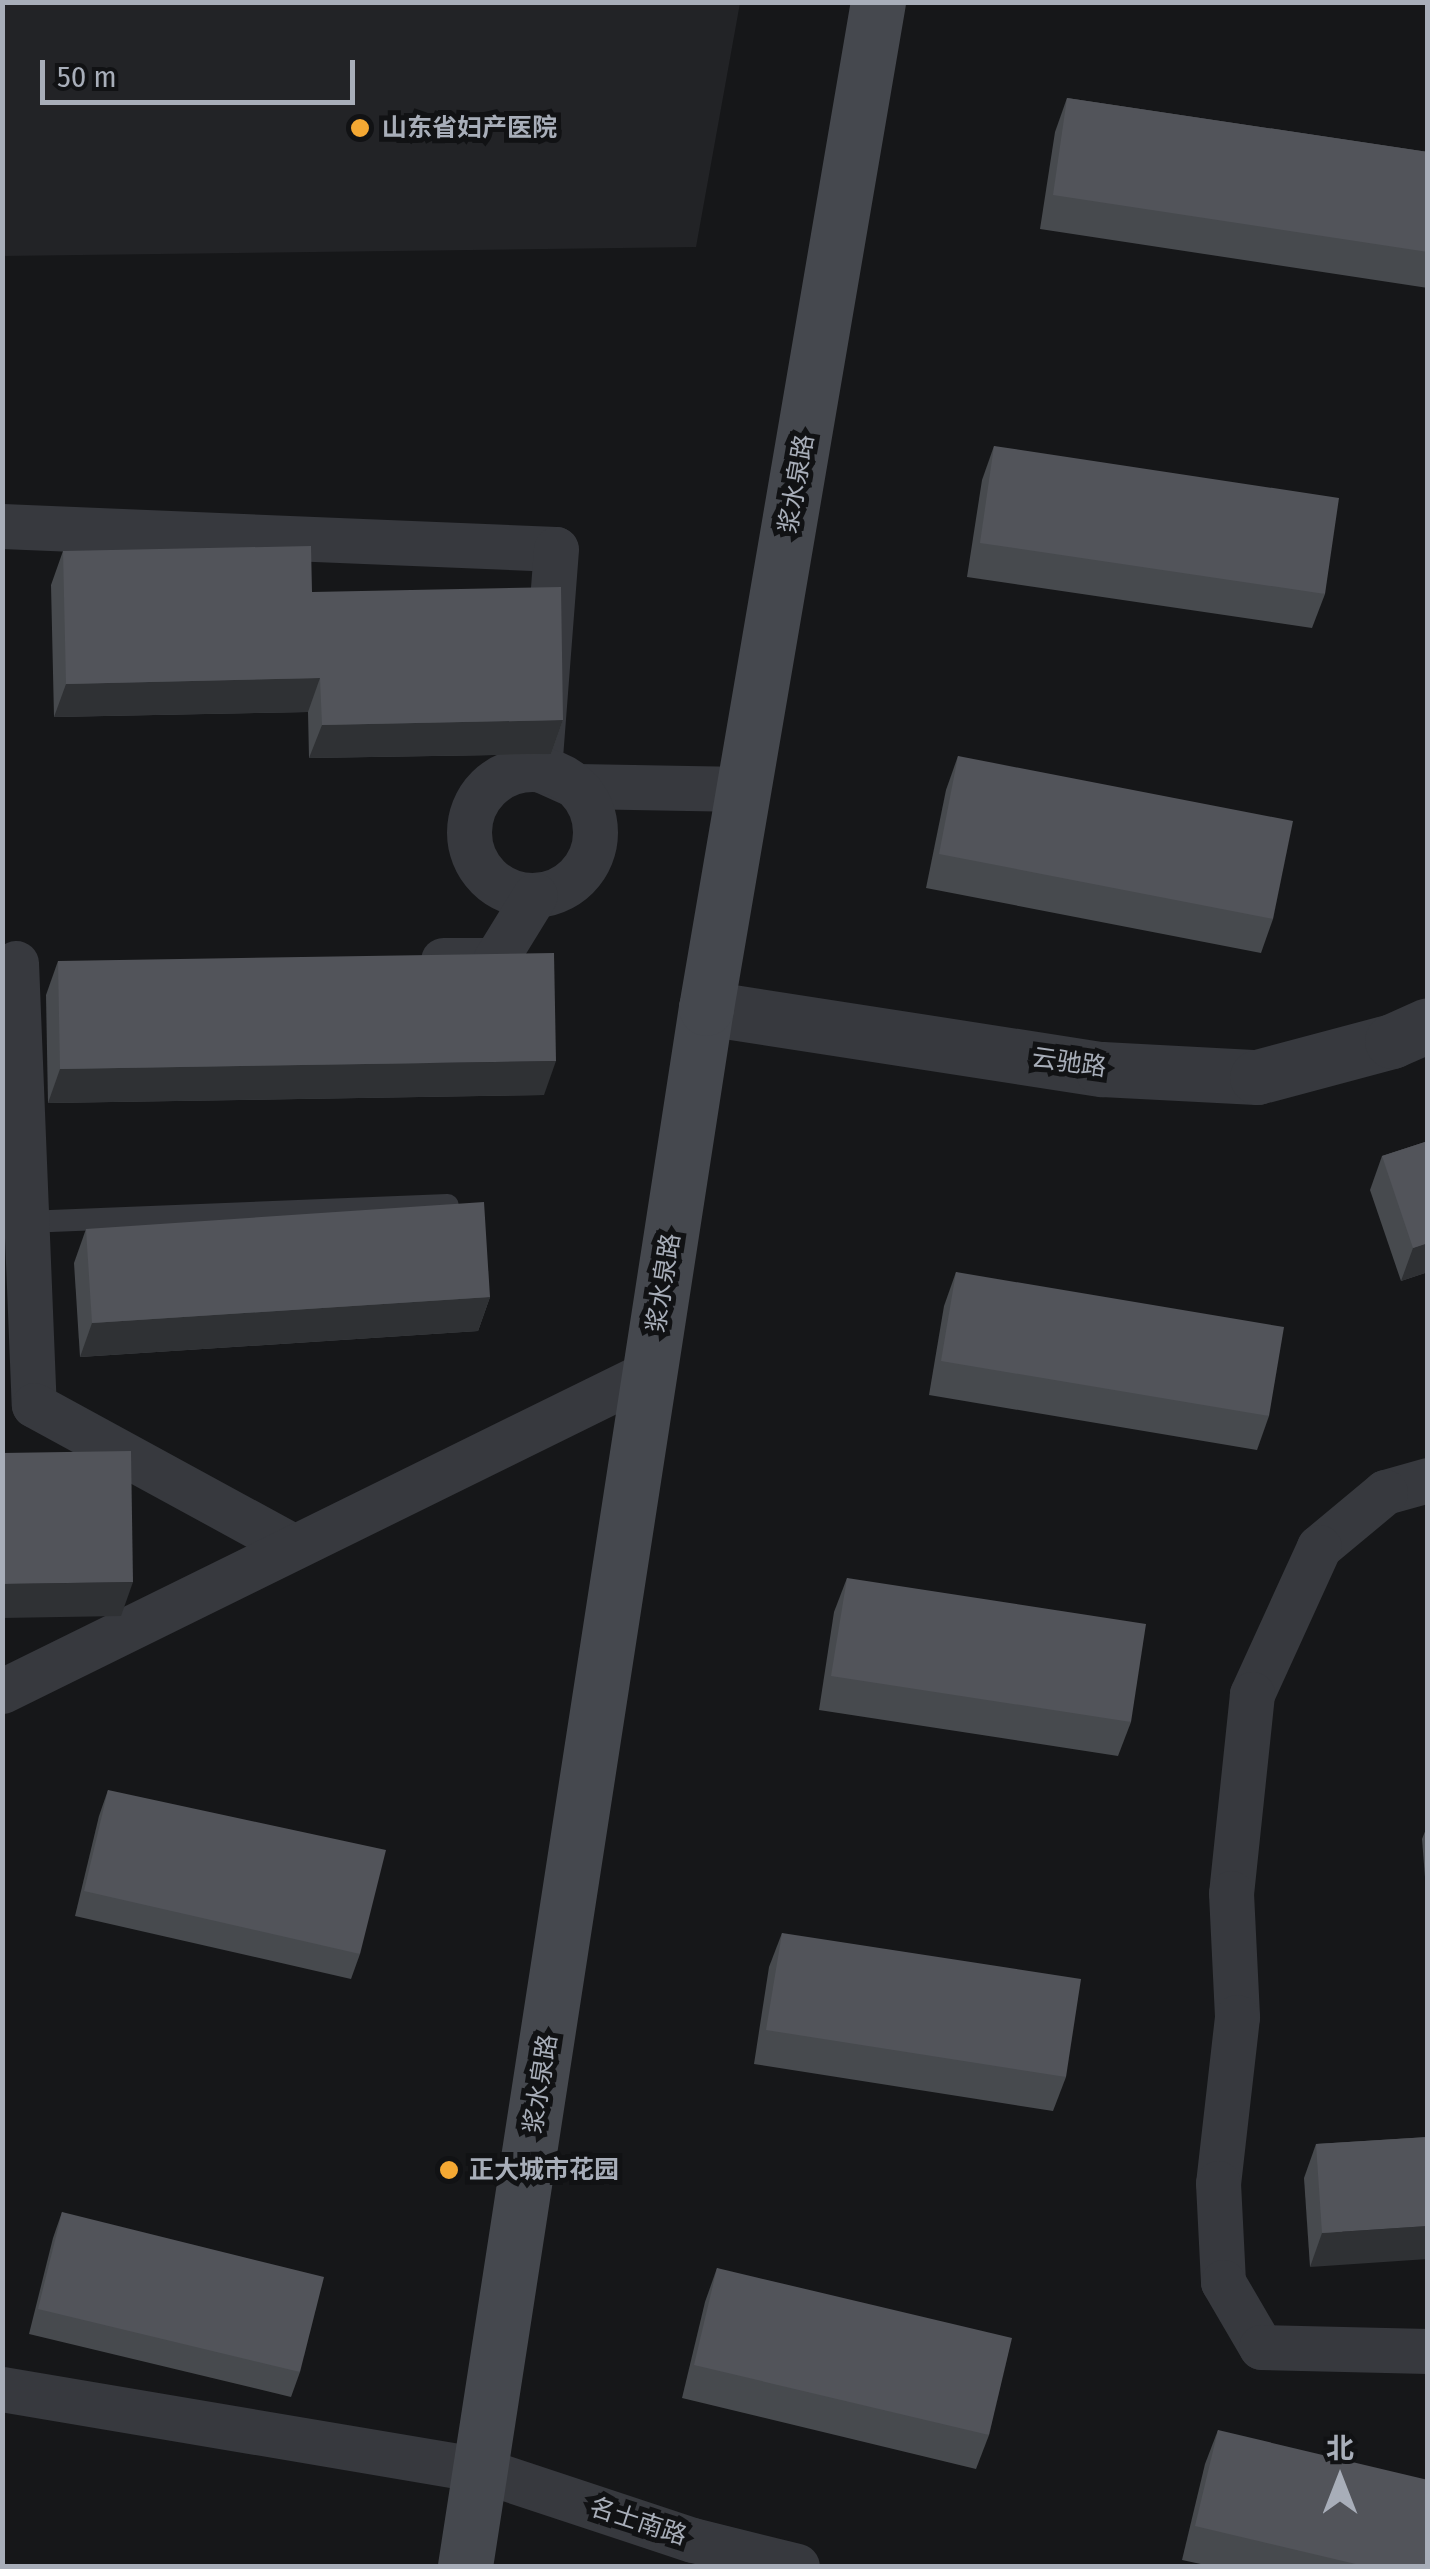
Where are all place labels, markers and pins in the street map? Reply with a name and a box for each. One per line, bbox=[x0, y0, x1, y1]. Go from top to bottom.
place label: 山东省妇产医院 bbox=[382, 113, 557, 143]
marker: 山东省妇产医院 bbox=[347, 115, 373, 141]
place label: 正大城市花园 bbox=[469, 2155, 619, 2185]
marker: 正大城市花园 bbox=[438, 2159, 460, 2181]

